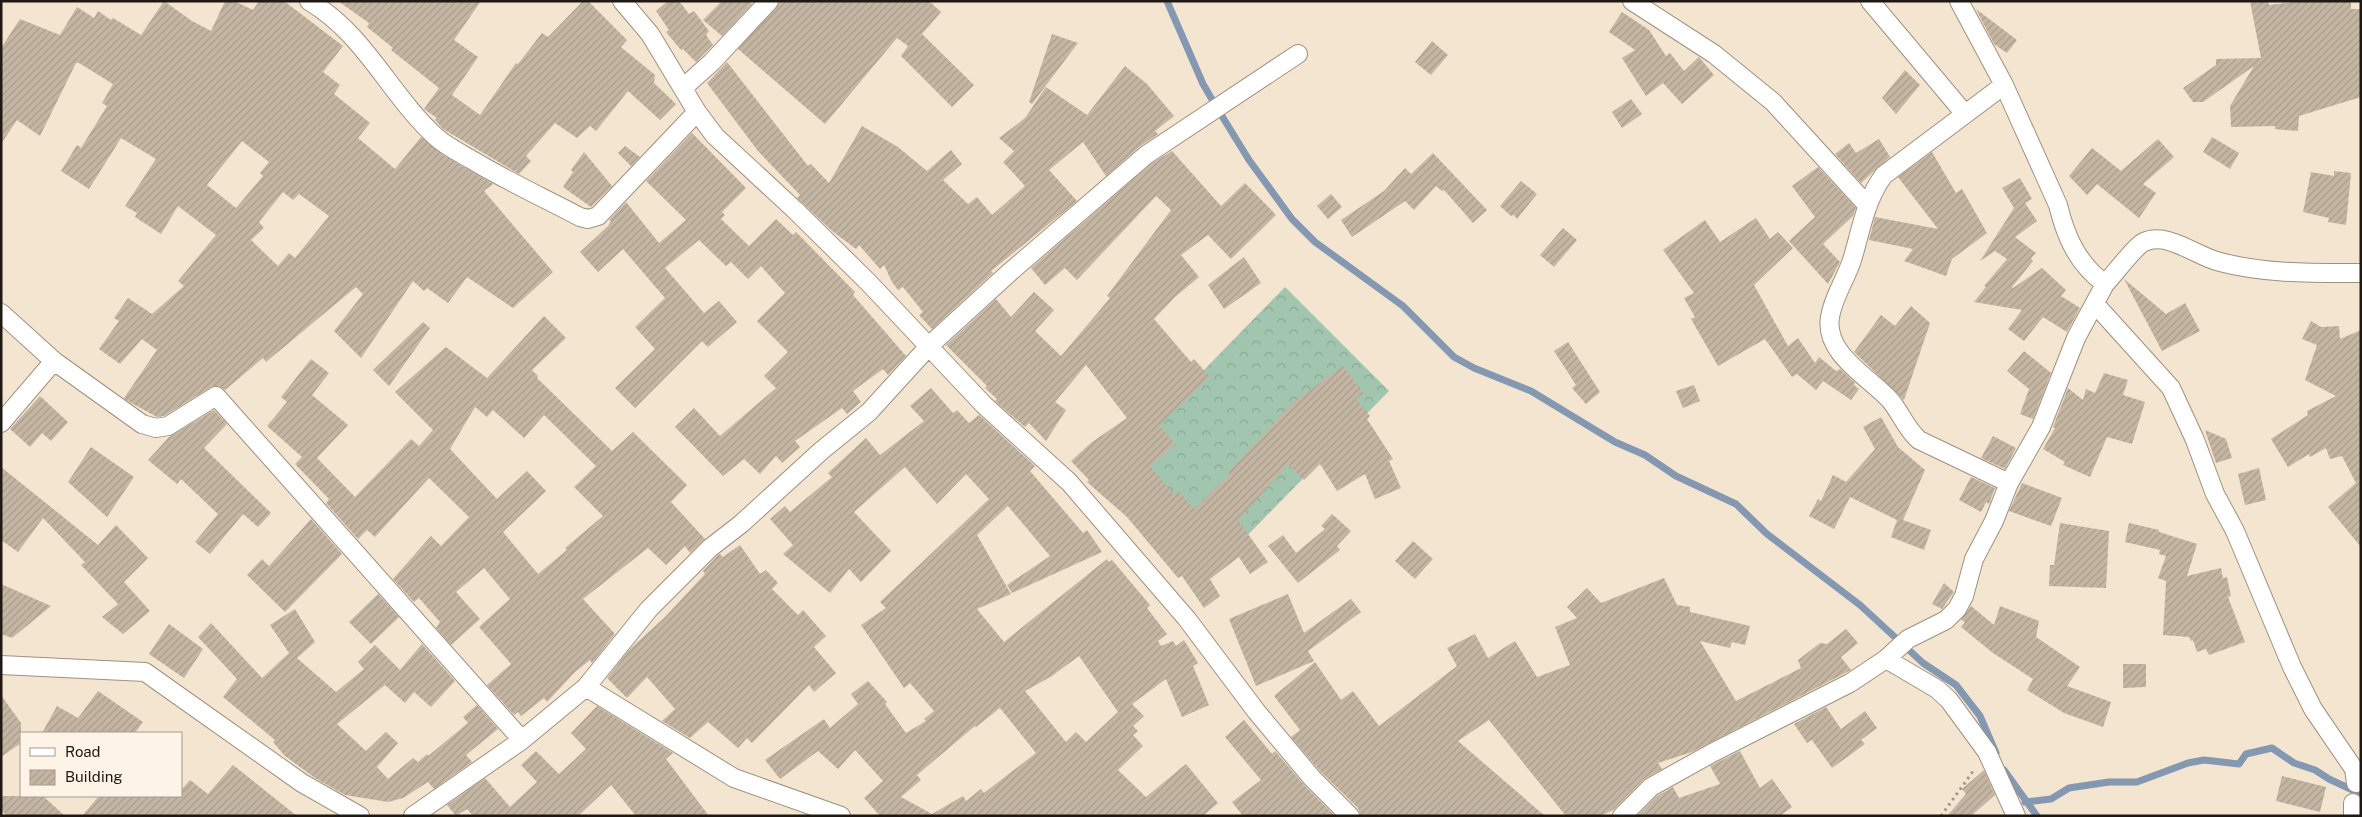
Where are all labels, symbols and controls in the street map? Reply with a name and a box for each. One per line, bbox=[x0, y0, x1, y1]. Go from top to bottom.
legend bbox=[20, 732, 182, 797]
text: Road bbox=[65, 743, 101, 760]
text: Building bbox=[65, 768, 123, 785]

